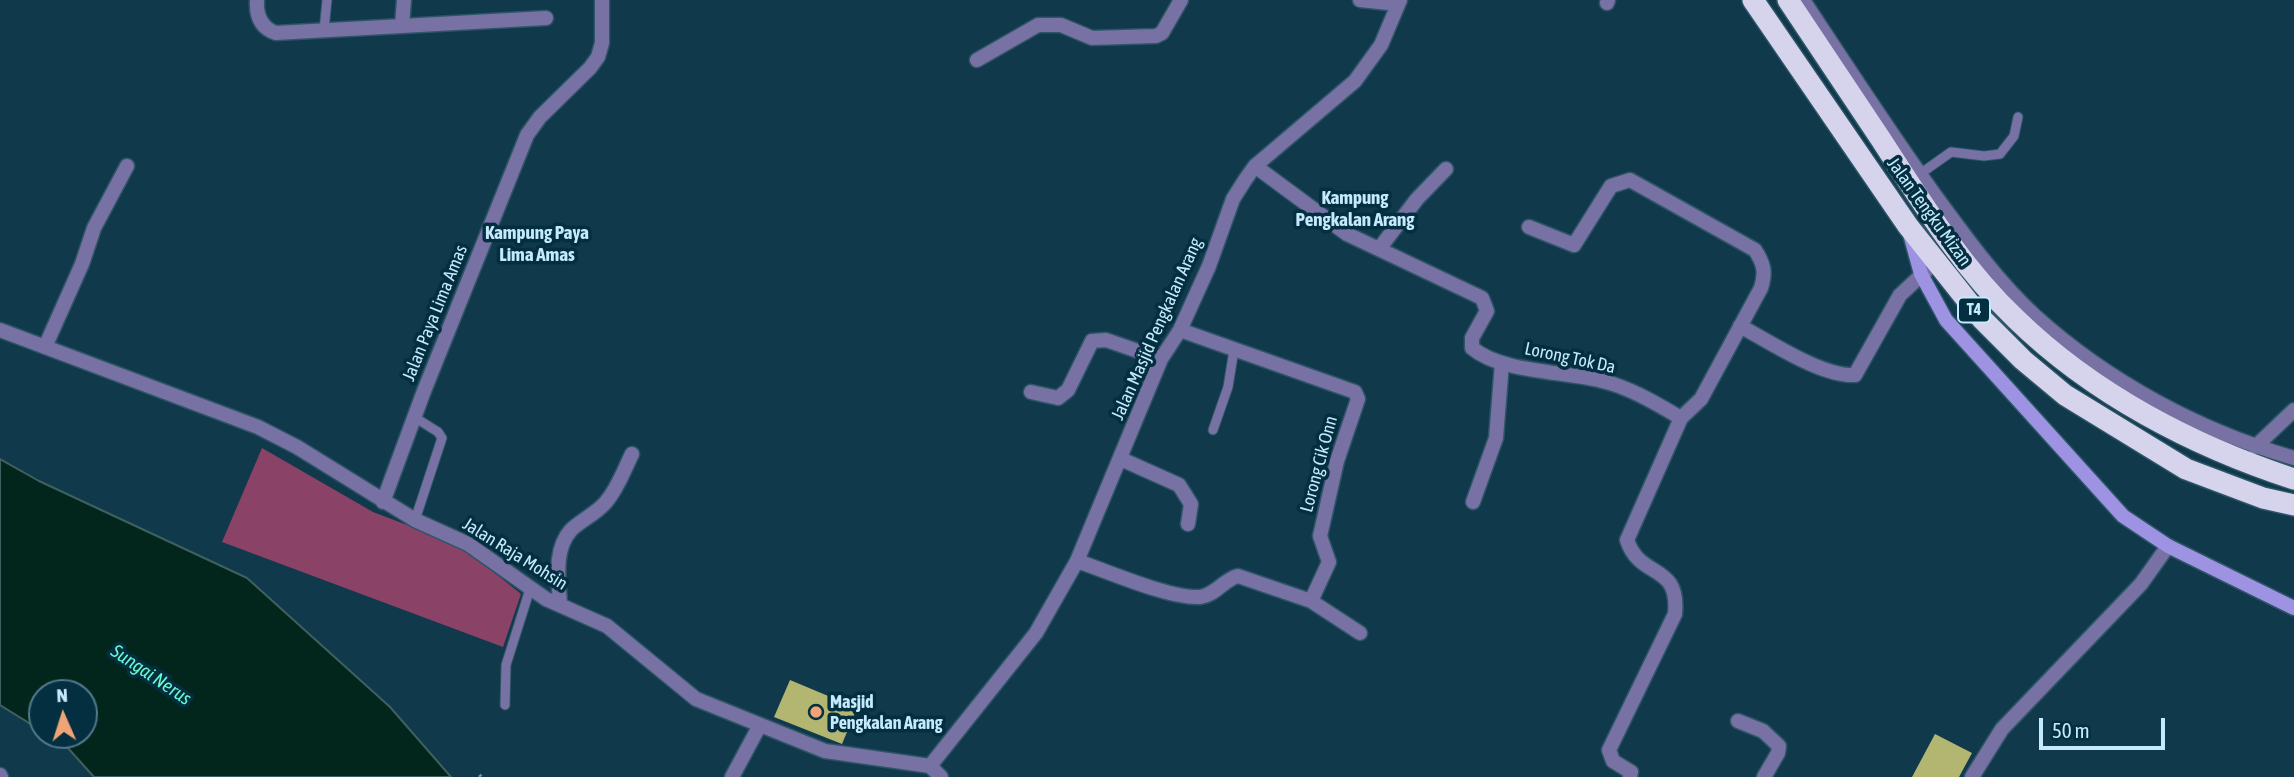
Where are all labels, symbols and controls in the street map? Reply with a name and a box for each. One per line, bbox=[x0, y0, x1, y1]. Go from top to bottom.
street label: Jalan Tengku Mizan bbox=[1882, 154, 1976, 270]
district label: Kampung Pengkalan Arang bbox=[1296, 187, 1414, 231]
district label: Kampung Paya Lima Amas bbox=[485, 222, 589, 266]
street label: Jalan Masjid Pengkalan Arang bbox=[1107, 235, 1207, 423]
street label: Jalan Paya Lima Amas bbox=[398, 242, 472, 384]
road number: T4 bbox=[1958, 298, 1990, 322]
street label: Lorong Tok Da bbox=[1523, 338, 1617, 378]
street label: Lorong Cik Onn bbox=[1296, 414, 1342, 514]
street label: Jalan Raja Mohsin bbox=[459, 513, 571, 595]
water label: Sungai Nerus bbox=[106, 640, 196, 710]
north arrow bbox=[28, 679, 98, 749]
text: N bbox=[56, 684, 68, 706]
place label: Masjid Pengkalan Arang bbox=[830, 691, 943, 734]
marker: Masjid Pengkalan Arang bbox=[808, 704, 824, 720]
scale bar bbox=[2042, 704, 2168, 748]
text: 50 m bbox=[2052, 718, 2090, 742]

